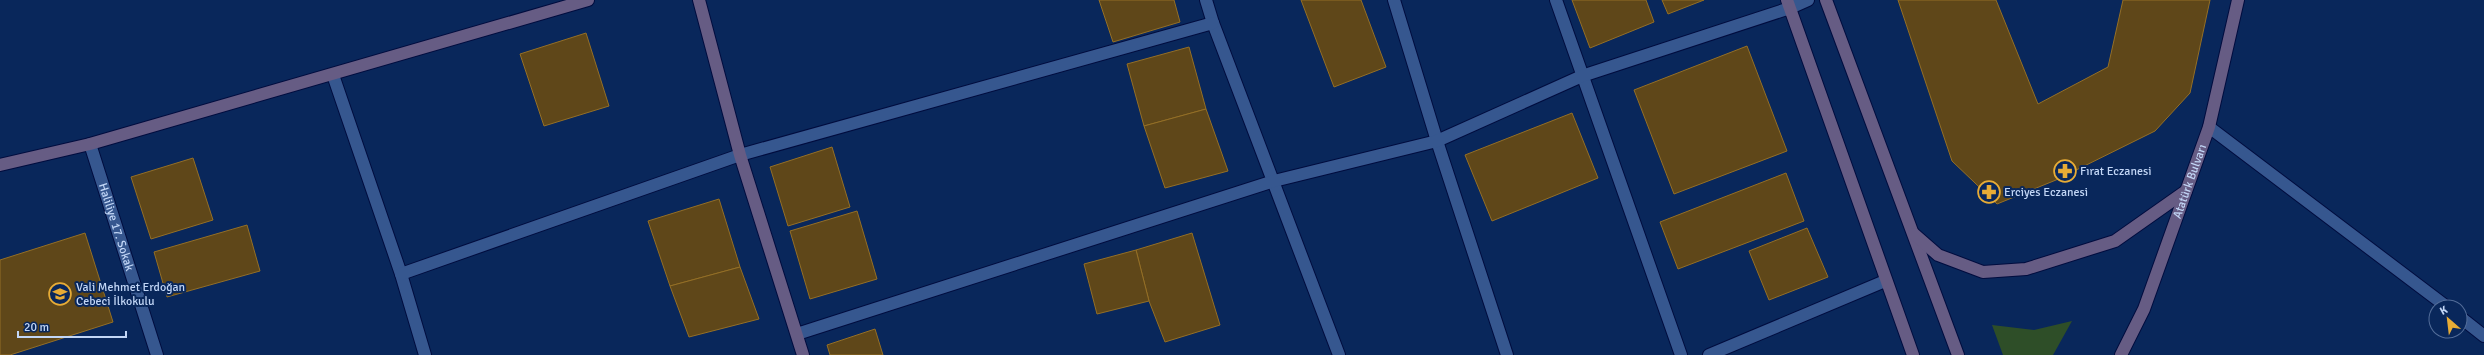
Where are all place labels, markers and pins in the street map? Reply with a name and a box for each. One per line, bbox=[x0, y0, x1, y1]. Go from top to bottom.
pharmacy icon: Fırat Eczanesi bbox=[2052, 158, 2078, 184]
place label: Fırat Eczanesi bbox=[2080, 164, 2151, 179]
pharmacy icon: Erciyes Eczanesi bbox=[1976, 179, 2002, 205]
place label: Erciyes Eczanesi bbox=[2004, 185, 2088, 200]
place label: Vali Mehmet Erdoğan Cebeci İlkokulu bbox=[76, 280, 185, 309]
school or university icon: Vali Mehmet Erdoğan Cebeci İlkokulu bbox=[47, 281, 73, 307]

